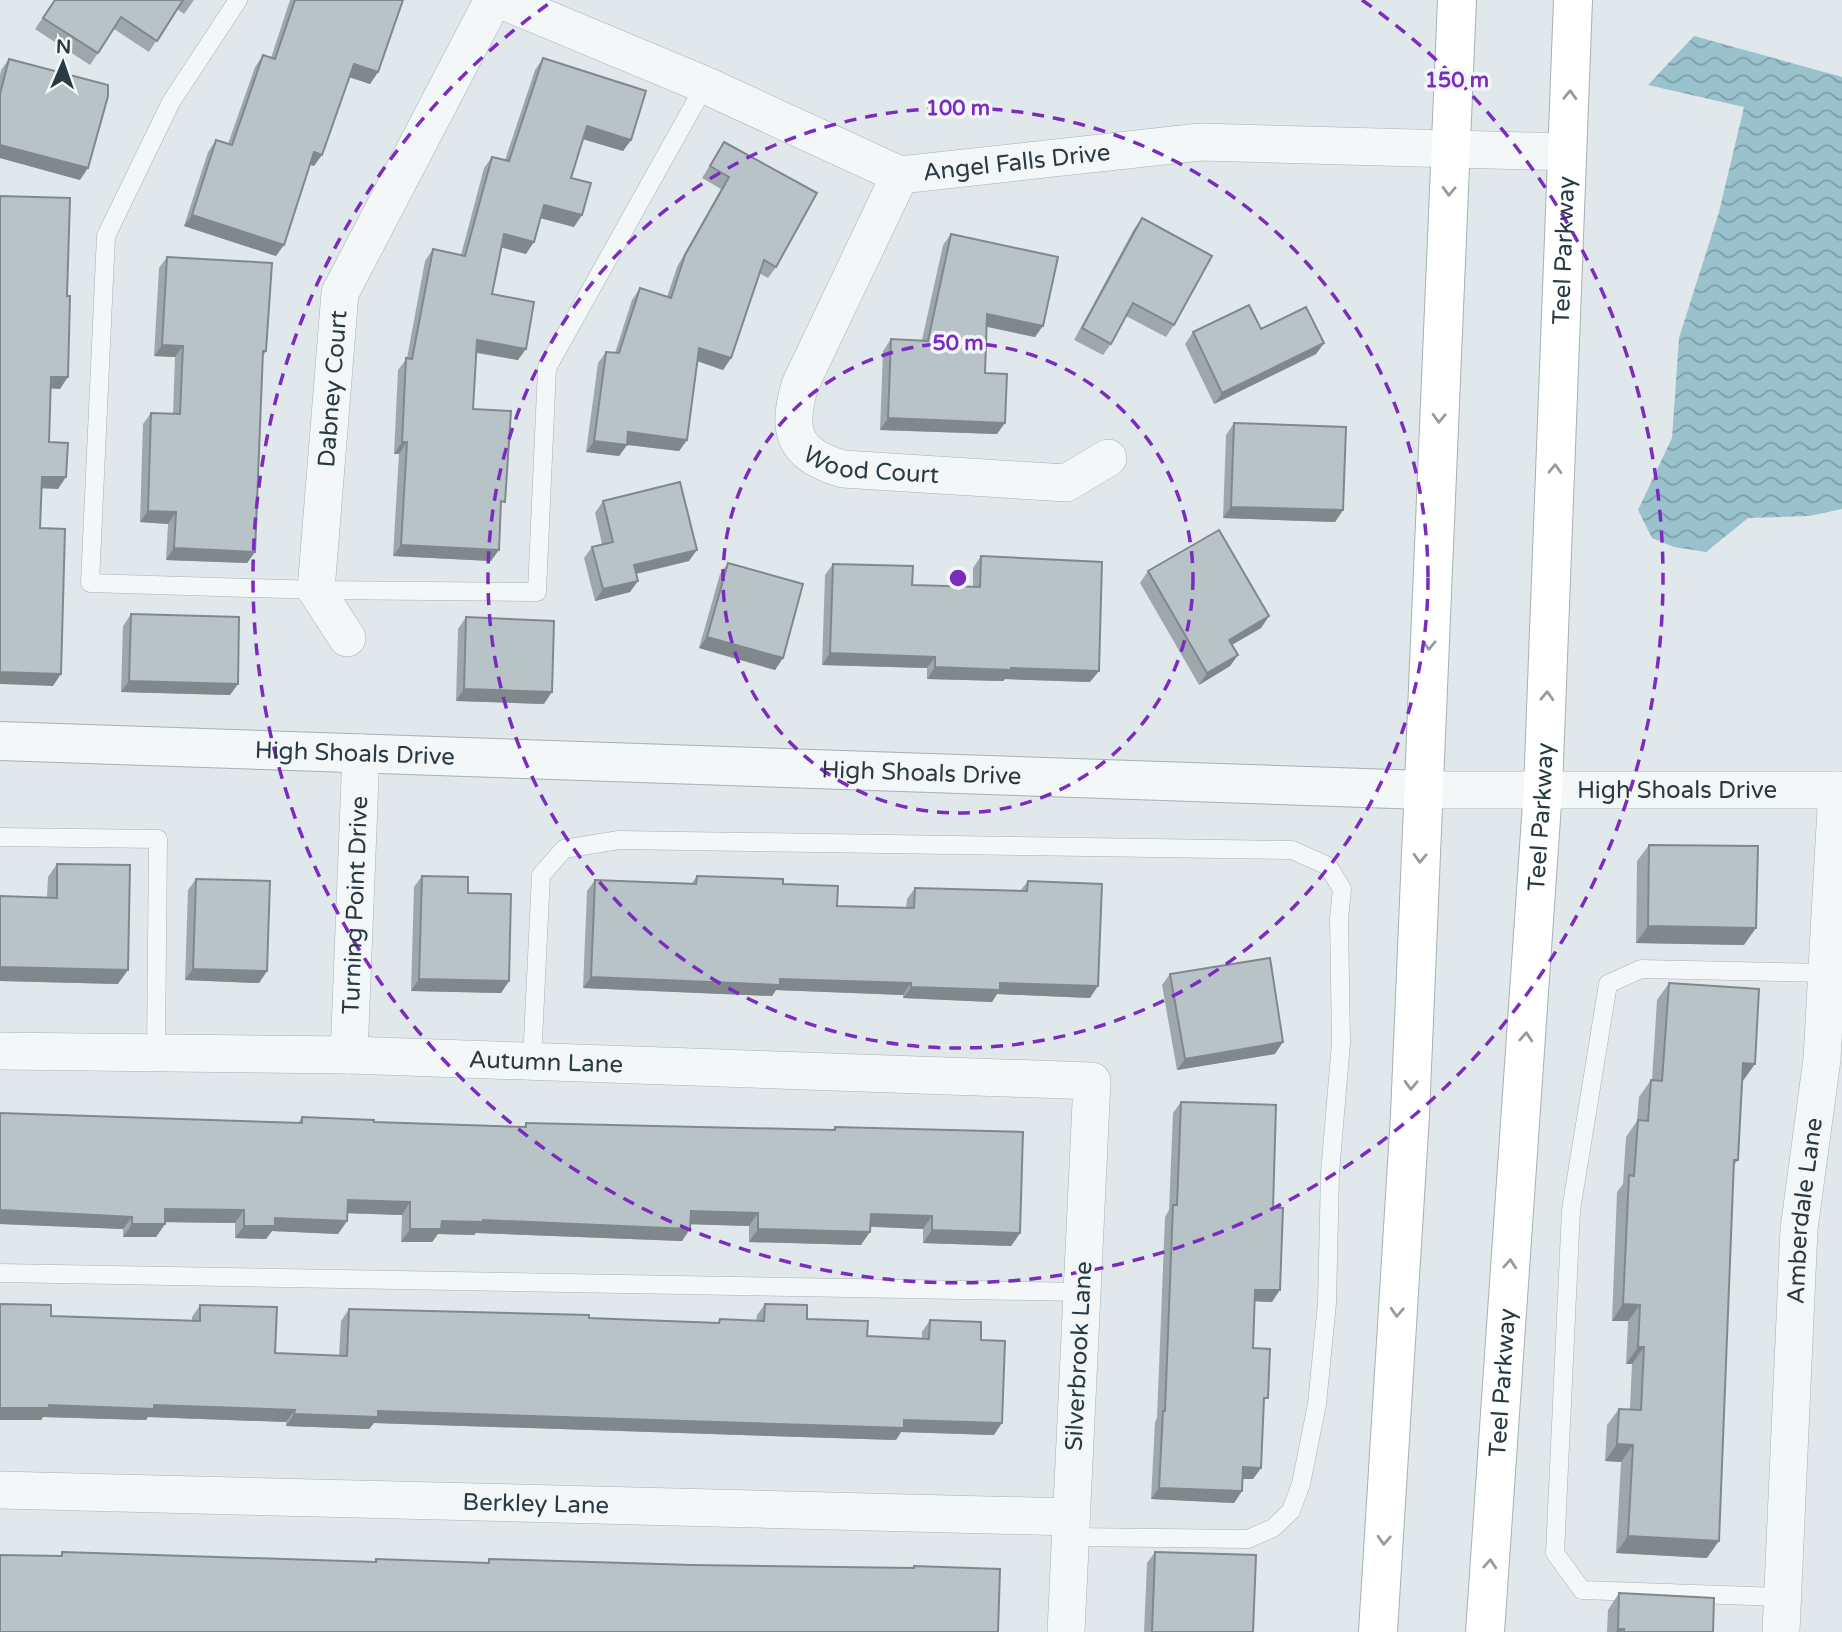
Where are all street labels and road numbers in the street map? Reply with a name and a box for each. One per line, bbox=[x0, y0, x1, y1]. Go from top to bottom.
street label: Angel Falls Drive bbox=[921, 137, 1112, 187]
street label: Teel Parkway bbox=[1546, 175, 1581, 325]
street label: Dabney Court bbox=[311, 309, 353, 468]
street label: Wood Court bbox=[798, 439, 940, 489]
street label: High Shoals Drive bbox=[254, 735, 455, 771]
street label: Teel Parkway bbox=[1522, 742, 1559, 892]
street label: High Shoals Drive bbox=[821, 755, 1022, 791]
street label: High Shoals Drive bbox=[1577, 776, 1777, 805]
street label: Turning Point Drive bbox=[336, 795, 374, 1015]
street label: Autumn Lane bbox=[468, 1045, 624, 1079]
street label: Amberdale Lane bbox=[1781, 1116, 1828, 1305]
street label: Silverbrook Lane bbox=[1060, 1260, 1098, 1452]
street label: Teel Parkway bbox=[1483, 1307, 1522, 1458]
street label: Berkley Lane bbox=[462, 1487, 609, 1520]

